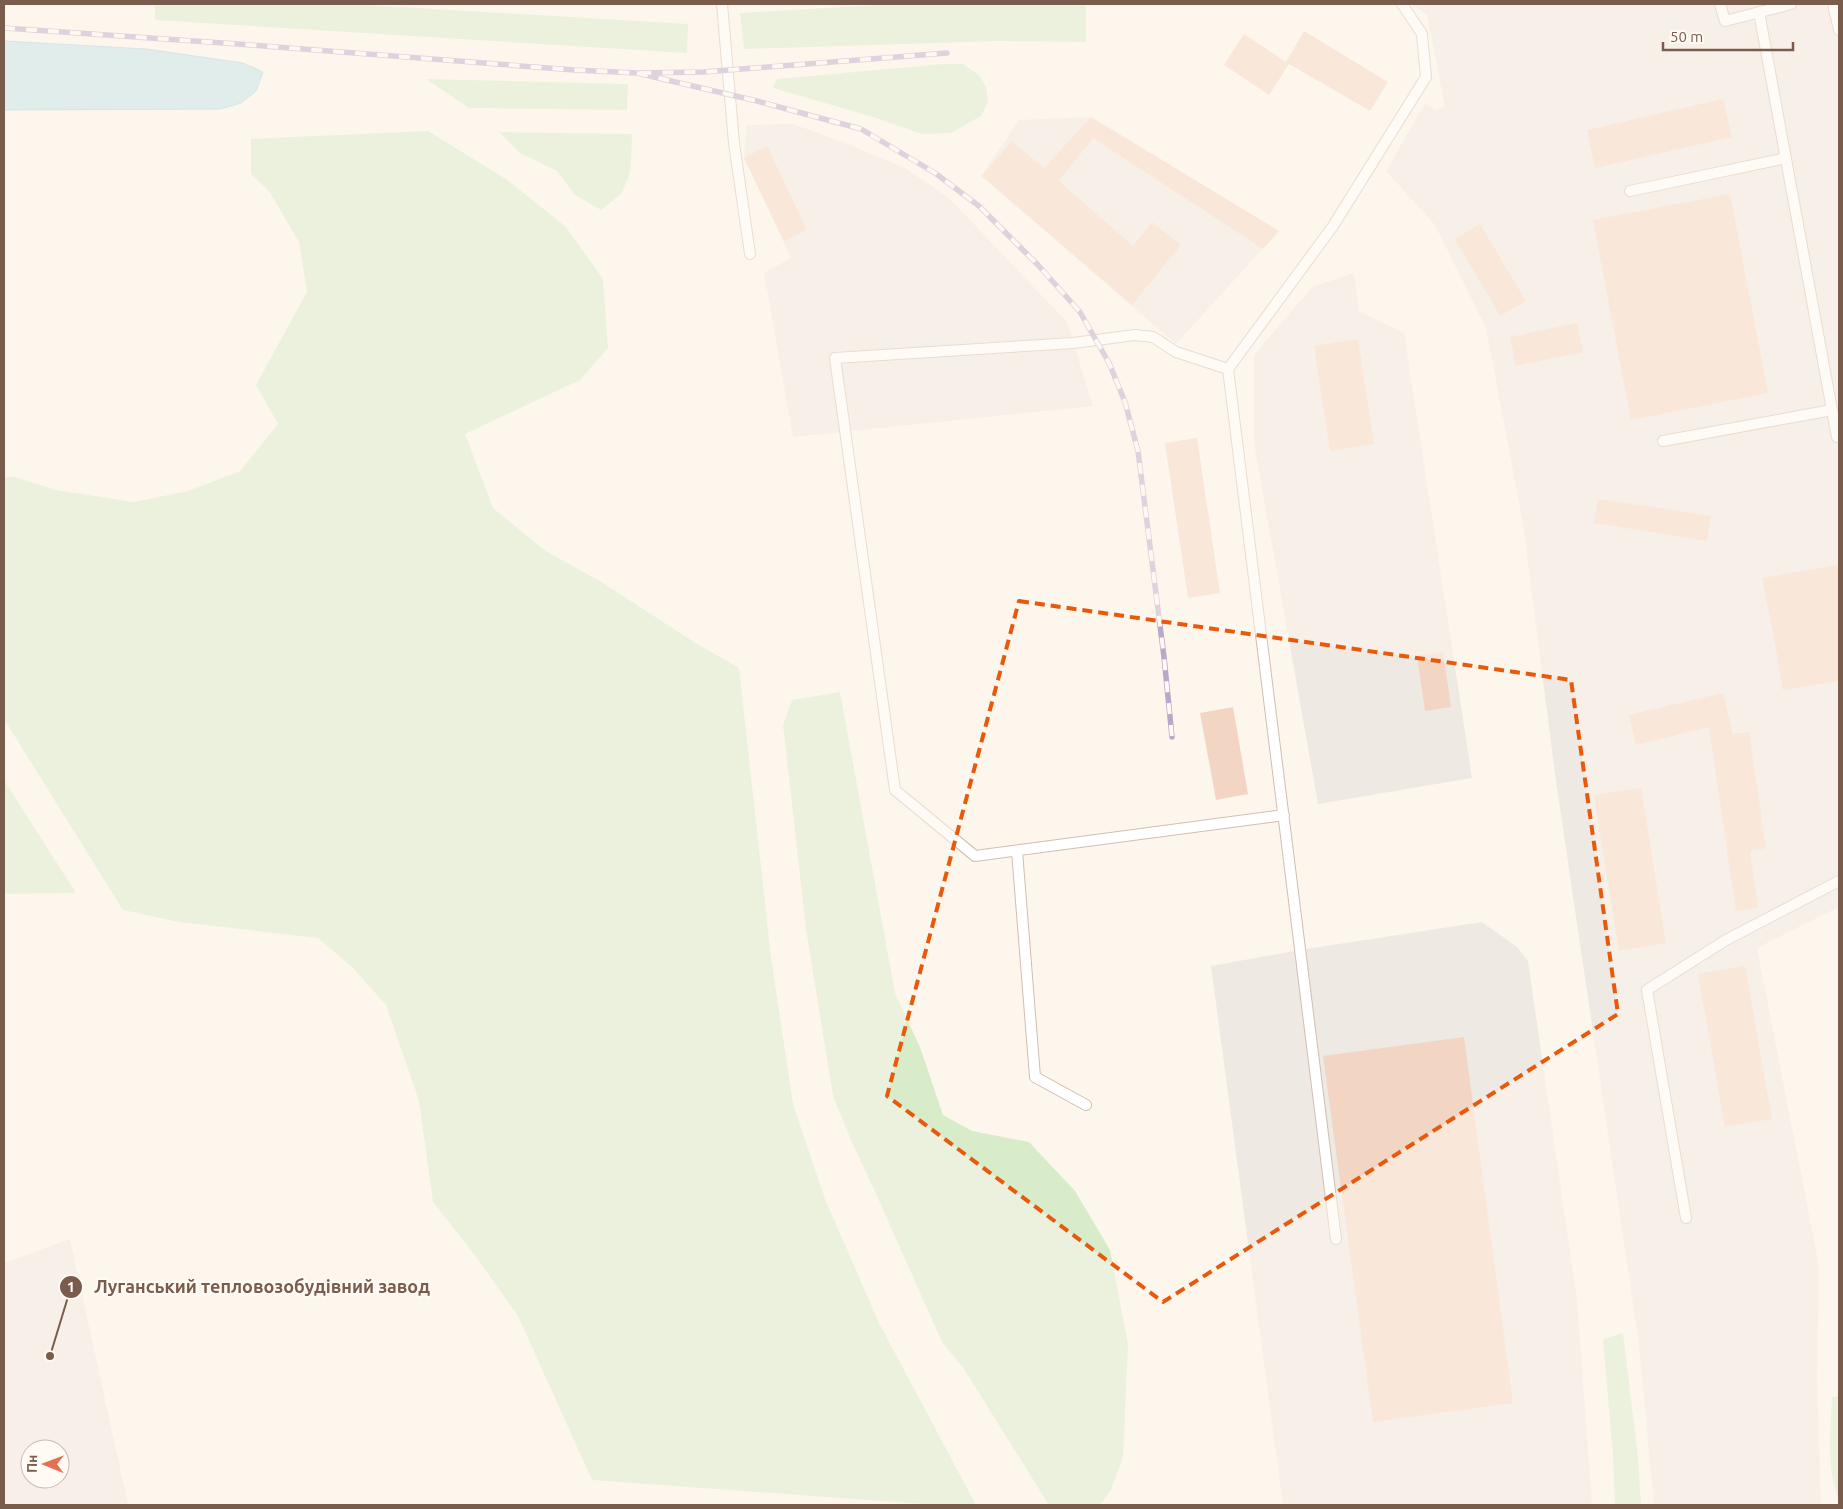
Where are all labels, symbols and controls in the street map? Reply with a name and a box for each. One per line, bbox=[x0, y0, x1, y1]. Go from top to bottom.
scale bar bbox=[1663, 20, 1793, 52]
text: 50 m bbox=[1670, 28, 1703, 45]
callout: Луганський тепловозобудівний завод bbox=[59, 1270, 440, 1303]
text: Луганський тепловозобудівний завод bbox=[94, 1276, 430, 1296]
text: 1 bbox=[67, 1278, 75, 1295]
north arrow bbox=[20, 1439, 70, 1489]
text: Пн bbox=[24, 1454, 40, 1473]

